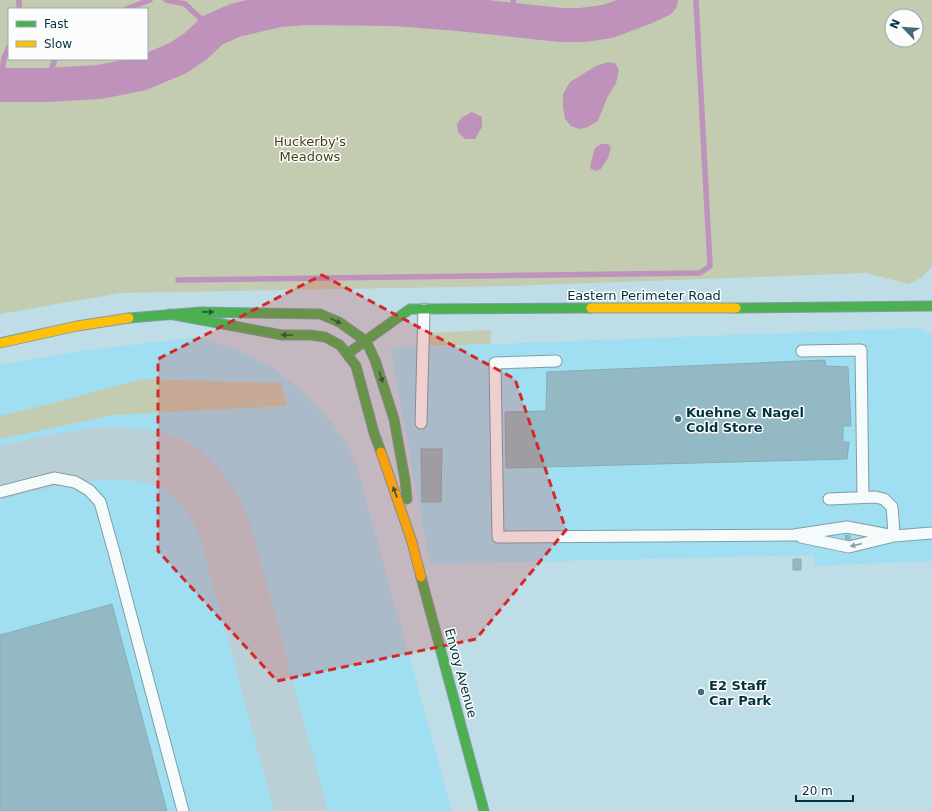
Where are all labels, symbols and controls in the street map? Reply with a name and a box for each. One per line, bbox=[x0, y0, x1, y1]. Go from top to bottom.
legend bbox=[8, 8, 148, 60]
north arrow bbox=[884, 8, 924, 48]
text: Fast bbox=[44, 17, 68, 31]
text: N bbox=[888, 17, 903, 31]
text: Slow bbox=[44, 37, 72, 51]
park label: Huckerby's Meadows bbox=[274, 134, 346, 164]
street label: Eastern Perimeter Road bbox=[567, 288, 721, 303]
one-way arrow bbox=[202, 309, 215, 315]
one-way arrow bbox=[330, 318, 342, 324]
one-way arrow bbox=[280, 332, 293, 338]
one-way arrow bbox=[378, 371, 384, 383]
place label: Kuehne & Nagel Cold Store bbox=[686, 405, 804, 435]
marker: Kuehne & Nagel Cold Store bbox=[673, 414, 683, 424]
one-way arrow bbox=[391, 486, 397, 498]
one-way arrow bbox=[850, 543, 862, 549]
street label: Envoy Avenue bbox=[442, 627, 480, 719]
place label: E2 Staff Car Park bbox=[709, 678, 772, 708]
marker: E2 Staff Car Park bbox=[696, 687, 706, 697]
scale bar bbox=[796, 777, 853, 803]
text: 20 m bbox=[802, 784, 833, 798]

